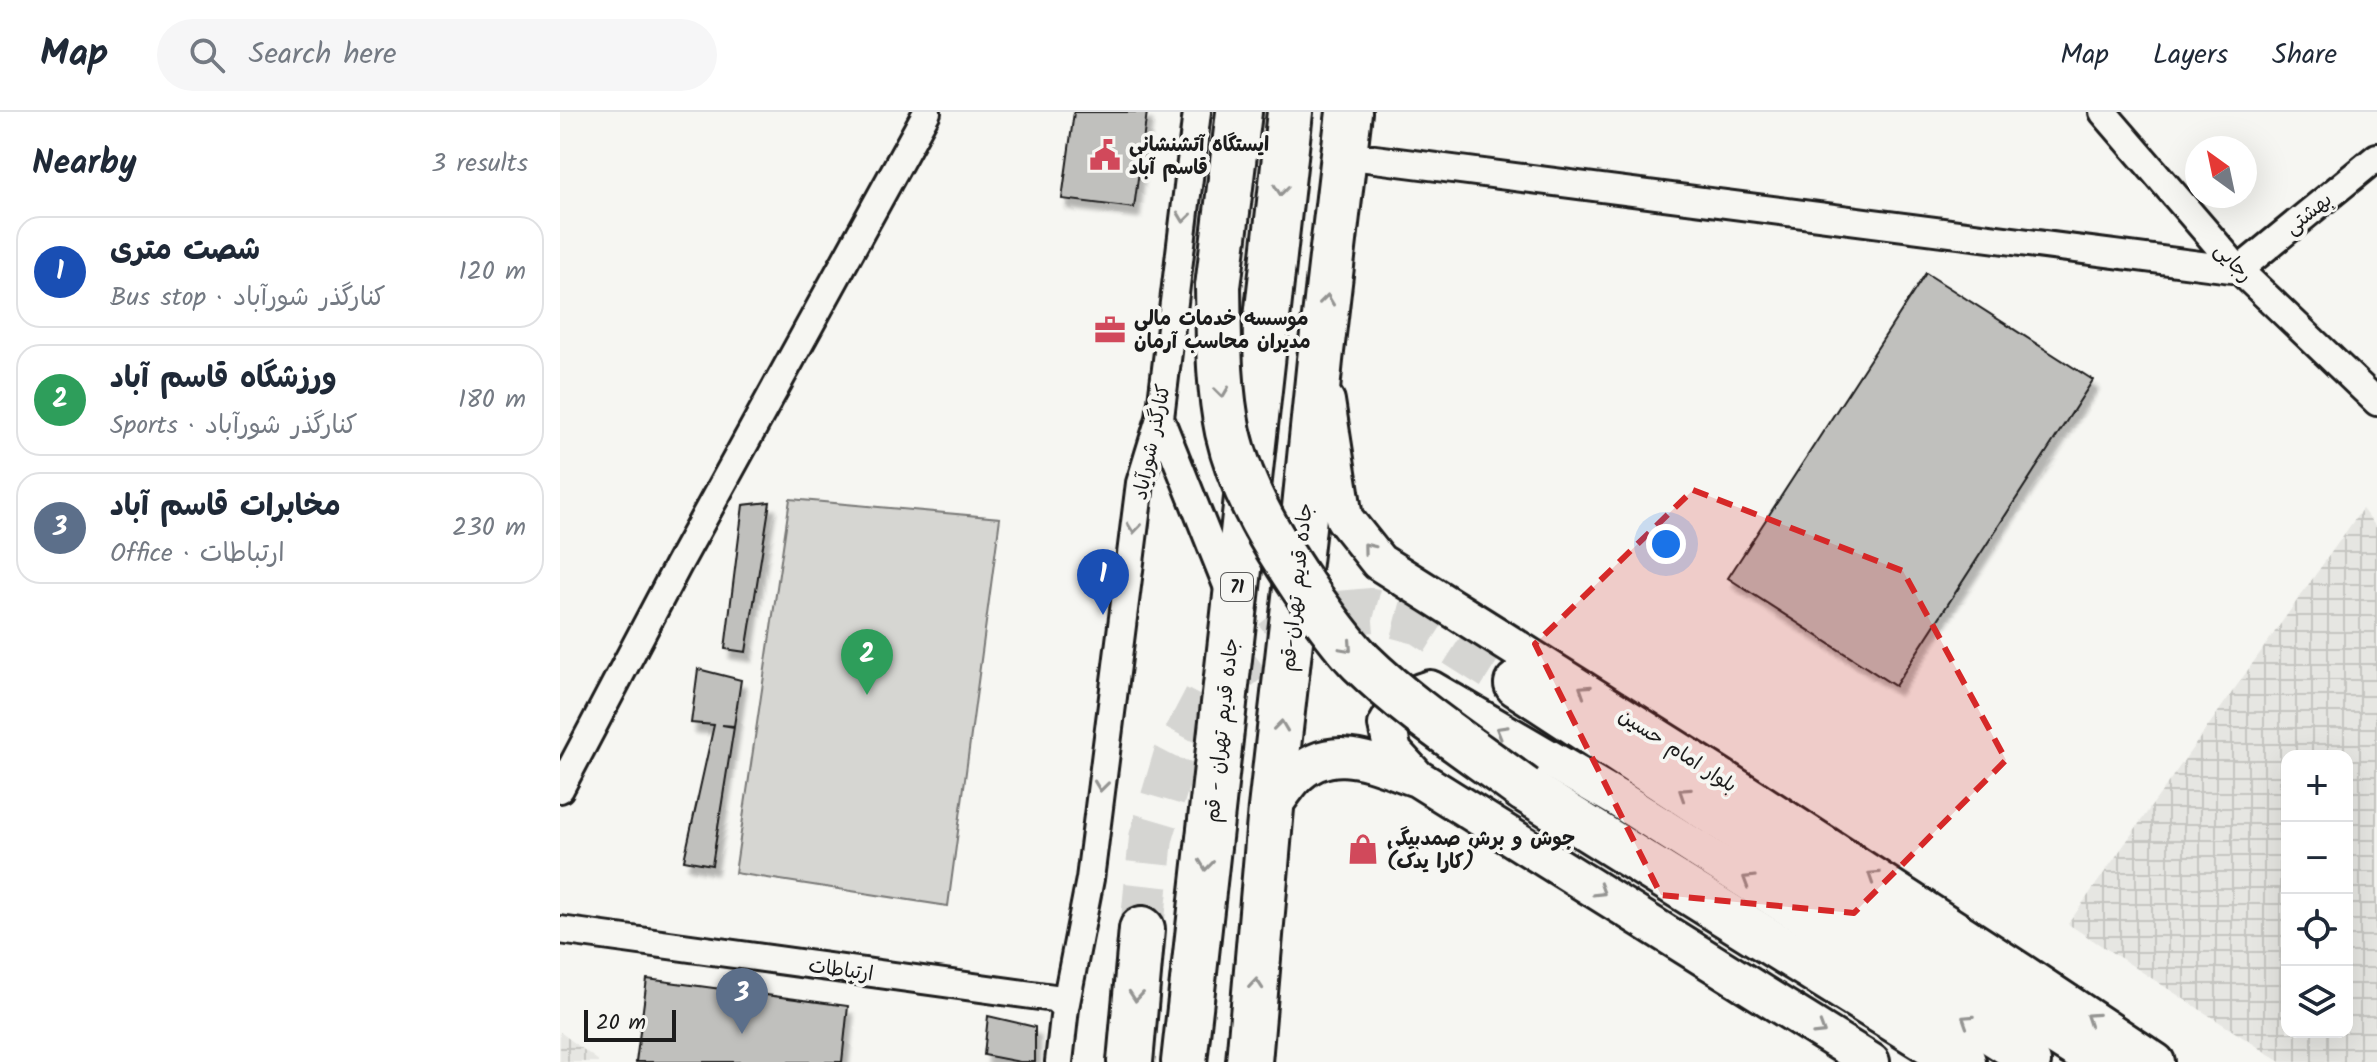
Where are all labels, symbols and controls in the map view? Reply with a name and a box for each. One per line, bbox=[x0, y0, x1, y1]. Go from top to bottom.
search box bbox=[157, 19, 717, 91]
text: Map bbox=[40, 25, 109, 85]
text: Search here bbox=[249, 31, 396, 79]
icon: search bbox=[185, 33, 229, 77]
text: Map bbox=[2060, 33, 2109, 78]
text: Layers bbox=[2153, 33, 2228, 78]
text: Share bbox=[2272, 33, 2337, 78]
place label: ایستگاه آتشنشانی قاسم آباد bbox=[1129, 130, 1269, 185]
north arrow bbox=[2185, 136, 2257, 208]
text: Nearby bbox=[32, 137, 137, 191]
public building icon: ایستگاه آتشنشانی قاسم آباد bbox=[1088, 138, 1122, 172]
text: 3 results bbox=[431, 143, 528, 185]
one-way arrow bbox=[1272, 183, 1289, 196]
street label: بهشتی bbox=[2278, 185, 2340, 244]
one-way arrow bbox=[1176, 211, 1193, 224]
text: شصت متری bbox=[110, 227, 260, 275]
street label: رجایی bbox=[2205, 236, 2260, 291]
text: 1 bbox=[56, 251, 64, 293]
text: 120 m bbox=[459, 251, 526, 293]
text: Bus stop · کنارگذر شورآباد bbox=[110, 277, 386, 319]
one-way arrow bbox=[1318, 293, 1335, 306]
place label: موسسه خدمات مالی مدیران محاسب آرمان bbox=[1134, 304, 1311, 359]
office icon: موسسه خدمات مالی مدیران محاسب آرمان bbox=[1093, 313, 1127, 347]
text: ورزشگاه قاسم آباد bbox=[110, 355, 337, 403]
text: 2 bbox=[52, 379, 68, 421]
text: 180 m bbox=[458, 379, 526, 421]
street label: کنارگذر شورآباد bbox=[1125, 382, 1181, 503]
one-way arrow bbox=[1214, 386, 1231, 399]
text: Sports · کنارگذر شورآباد bbox=[110, 405, 358, 447]
text: مخابرات قاسم آباد bbox=[110, 483, 341, 531]
street label: جاده قدیم تهران-قم bbox=[1273, 501, 1323, 673]
text: 3 bbox=[53, 507, 67, 549]
text: 230 m bbox=[452, 507, 526, 549]
one-way arrow bbox=[1126, 522, 1143, 535]
your location bbox=[1646, 524, 1686, 564]
text: Office · ارتباطات bbox=[110, 533, 285, 575]
one-way arrow bbox=[1363, 542, 1377, 557]
pin: 1 bbox=[1077, 549, 1129, 615]
road number: 71 bbox=[1221, 573, 1253, 601]
pin: 2 bbox=[841, 629, 893, 695]
street label: جاده قدیم تهران - قم bbox=[1197, 636, 1249, 824]
one-way arrow bbox=[1338, 638, 1353, 652]
one-way arrow bbox=[1578, 685, 1593, 700]
street label: بلوار امام حسین bbox=[1611, 701, 1743, 802]
one-way arrow bbox=[1272, 719, 1289, 732]
one-way arrow bbox=[1496, 725, 1510, 741]
map controls bbox=[2281, 750, 2353, 1038]
button: + bbox=[2281, 750, 2353, 822]
one-way arrow bbox=[1093, 779, 1110, 793]
one-way arrow bbox=[1678, 788, 1693, 803]
button: − bbox=[2281, 822, 2353, 894]
place label: جوش و برش صمدبیگی (کارا یدک) bbox=[1387, 824, 1575, 879]
shop icon: جوش و برش صمدبیگی (کارا یدک) bbox=[1346, 832, 1380, 866]
one-way arrow bbox=[1197, 859, 1214, 872]
one-way arrow bbox=[1868, 871, 1882, 886]
one-way arrow bbox=[1742, 874, 1757, 889]
one-way arrow bbox=[1591, 882, 1606, 897]
button: locate bbox=[2281, 894, 2353, 966]
street label: ارتباطات bbox=[806, 951, 875, 991]
button: layers bbox=[2281, 966, 2353, 1038]
pin: 3 bbox=[716, 968, 768, 1034]
one-way arrow bbox=[1247, 977, 1264, 990]
one-way arrow bbox=[1128, 990, 1145, 1003]
scale bar bbox=[584, 1006, 676, 1042]
text: 20 m bbox=[596, 1006, 646, 1041]
one-way arrow bbox=[2085, 1013, 2100, 1028]
one-way arrow bbox=[1961, 1014, 1976, 1029]
one-way arrow bbox=[1811, 1020, 1826, 1035]

